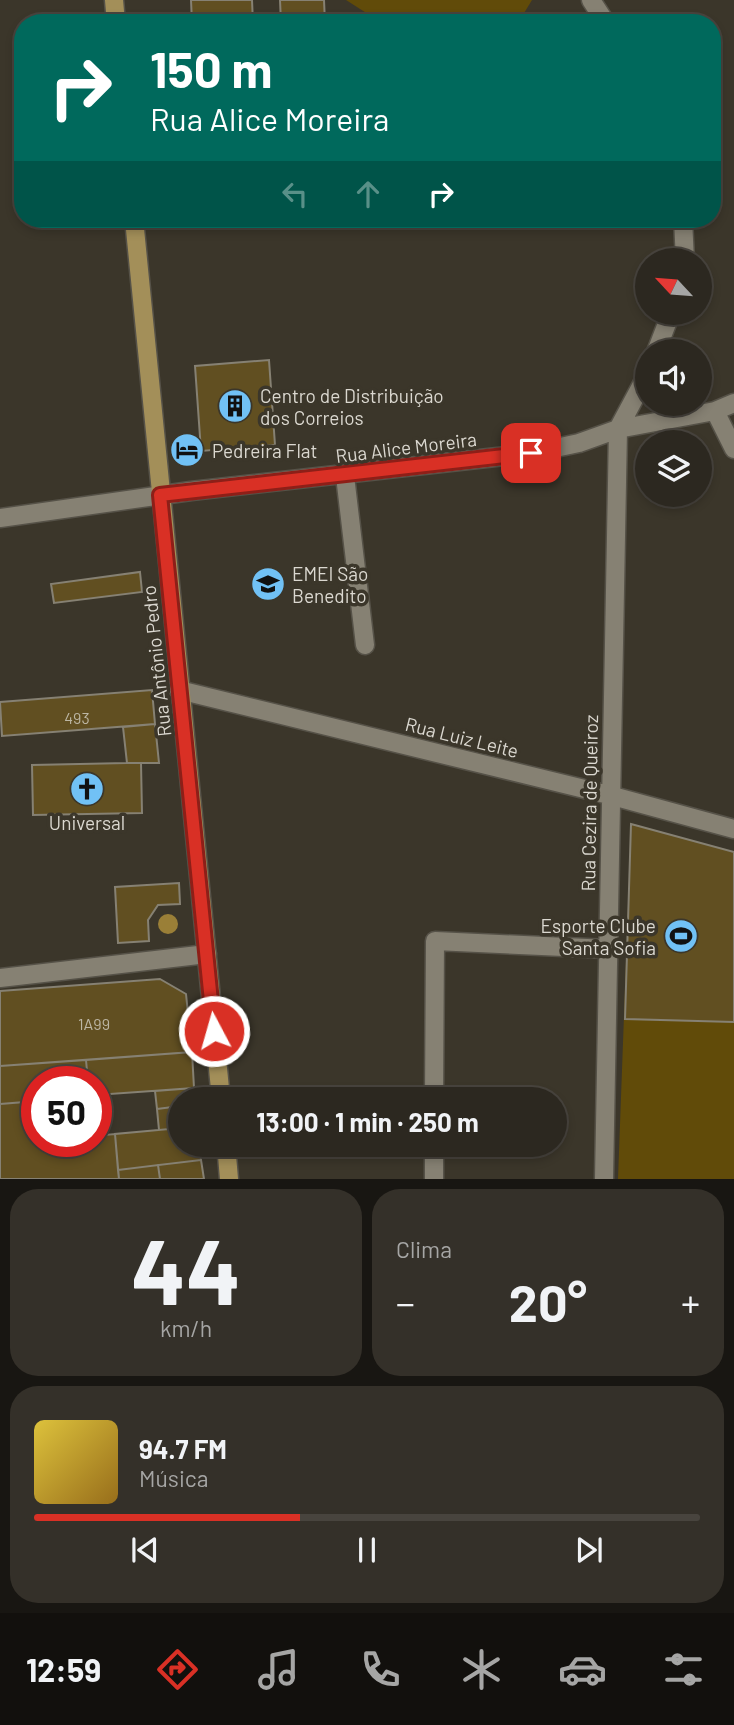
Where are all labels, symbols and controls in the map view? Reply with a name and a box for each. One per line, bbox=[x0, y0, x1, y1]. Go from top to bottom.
text: 150 m bbox=[150, 39, 272, 98]
icon: right bbox=[35, 42, 126, 133]
text: Rua Alice Moreira bbox=[150, 99, 389, 137]
icon: left bbox=[276, 175, 314, 213]
icon: ahead bbox=[349, 175, 387, 213]
icon: right bbox=[422, 175, 460, 213]
north arrow bbox=[635, 248, 712, 326]
map controls bbox=[635, 248, 712, 507]
button: sound bbox=[635, 339, 712, 416]
place label: Centro de Distribuição dos Correios bbox=[260, 384, 444, 429]
building icon: Centro de Distribuição dos Correios bbox=[216, 387, 254, 425]
pin bbox=[501, 423, 561, 483]
street label: Rua Alice Moreira bbox=[334, 427, 478, 467]
button: layers bbox=[635, 430, 712, 507]
hotel icon: Pedreira Flat bbox=[168, 431, 206, 469]
icon: arrive bbox=[512, 434, 550, 472]
place label: Pedreira Flat bbox=[212, 439, 317, 462]
place label: EMEI São Benedito bbox=[292, 562, 368, 607]
school or university icon: EMEI São Benedito bbox=[249, 565, 287, 603]
street label: Rua Antônio Pedro bbox=[137, 584, 175, 738]
house number: 493 bbox=[64, 708, 90, 727]
street label: Rua Luiz Leite bbox=[403, 712, 521, 762]
street label: Rua Cezira de Queiroz bbox=[576, 714, 602, 892]
church icon: Universal bbox=[68, 770, 106, 808]
place label: Universal bbox=[49, 811, 125, 834]
place label: Esporte Clube Santa Sofia bbox=[540, 914, 656, 959]
sports icon: Esporte Clube Santa Sofia bbox=[662, 917, 700, 955]
position arrow bbox=[177, 994, 251, 1068]
house number: 1A99 bbox=[78, 1014, 110, 1033]
speed limit sign: 50 bbox=[21, 1066, 112, 1157]
text: 13:00 · 1 min · 250 m bbox=[256, 1106, 479, 1137]
text: 44 bbox=[131, 1214, 241, 1323]
text: Clima bbox=[396, 1235, 452, 1263]
text: 20° bbox=[509, 1270, 587, 1332]
text: − bbox=[396, 1279, 415, 1325]
text: + bbox=[681, 1279, 700, 1325]
text: km/h bbox=[160, 1314, 212, 1342]
text: 94.7 FM bbox=[139, 1433, 227, 1464]
text: Música bbox=[139, 1464, 208, 1492]
icon: previous bbox=[126, 1531, 164, 1569]
icon: pause bbox=[348, 1531, 386, 1569]
icon: next bbox=[570, 1531, 608, 1569]
icon: directions bbox=[153, 1645, 202, 1694]
icon: music bbox=[254, 1645, 303, 1694]
icon: phone bbox=[356, 1645, 405, 1694]
icon: climate bbox=[457, 1645, 506, 1694]
icon: car bbox=[558, 1645, 607, 1694]
icon: filters bbox=[659, 1645, 708, 1694]
text: 12:59 bbox=[26, 1650, 101, 1688]

